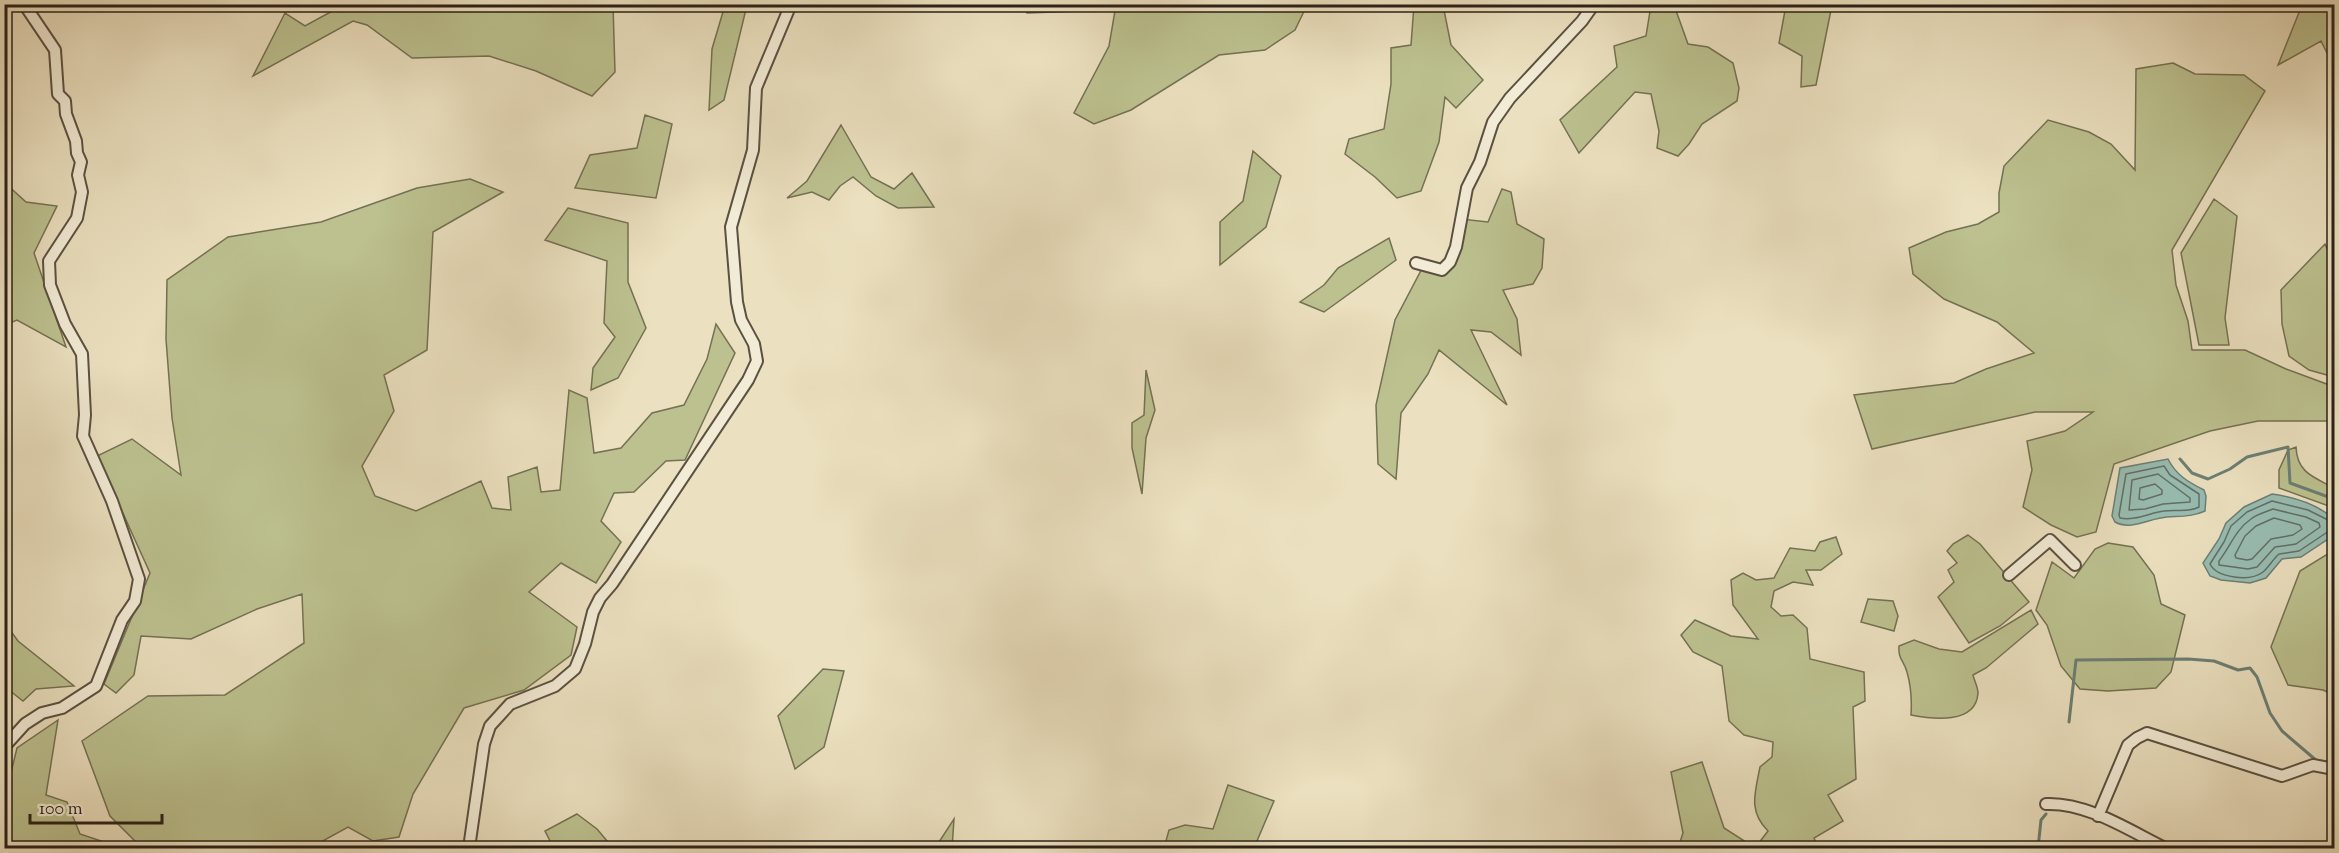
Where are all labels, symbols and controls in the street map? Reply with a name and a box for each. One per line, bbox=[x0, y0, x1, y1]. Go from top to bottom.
scale bar bbox=[30, 787, 162, 825]
text: 100 m bbox=[39, 797, 83, 823]

